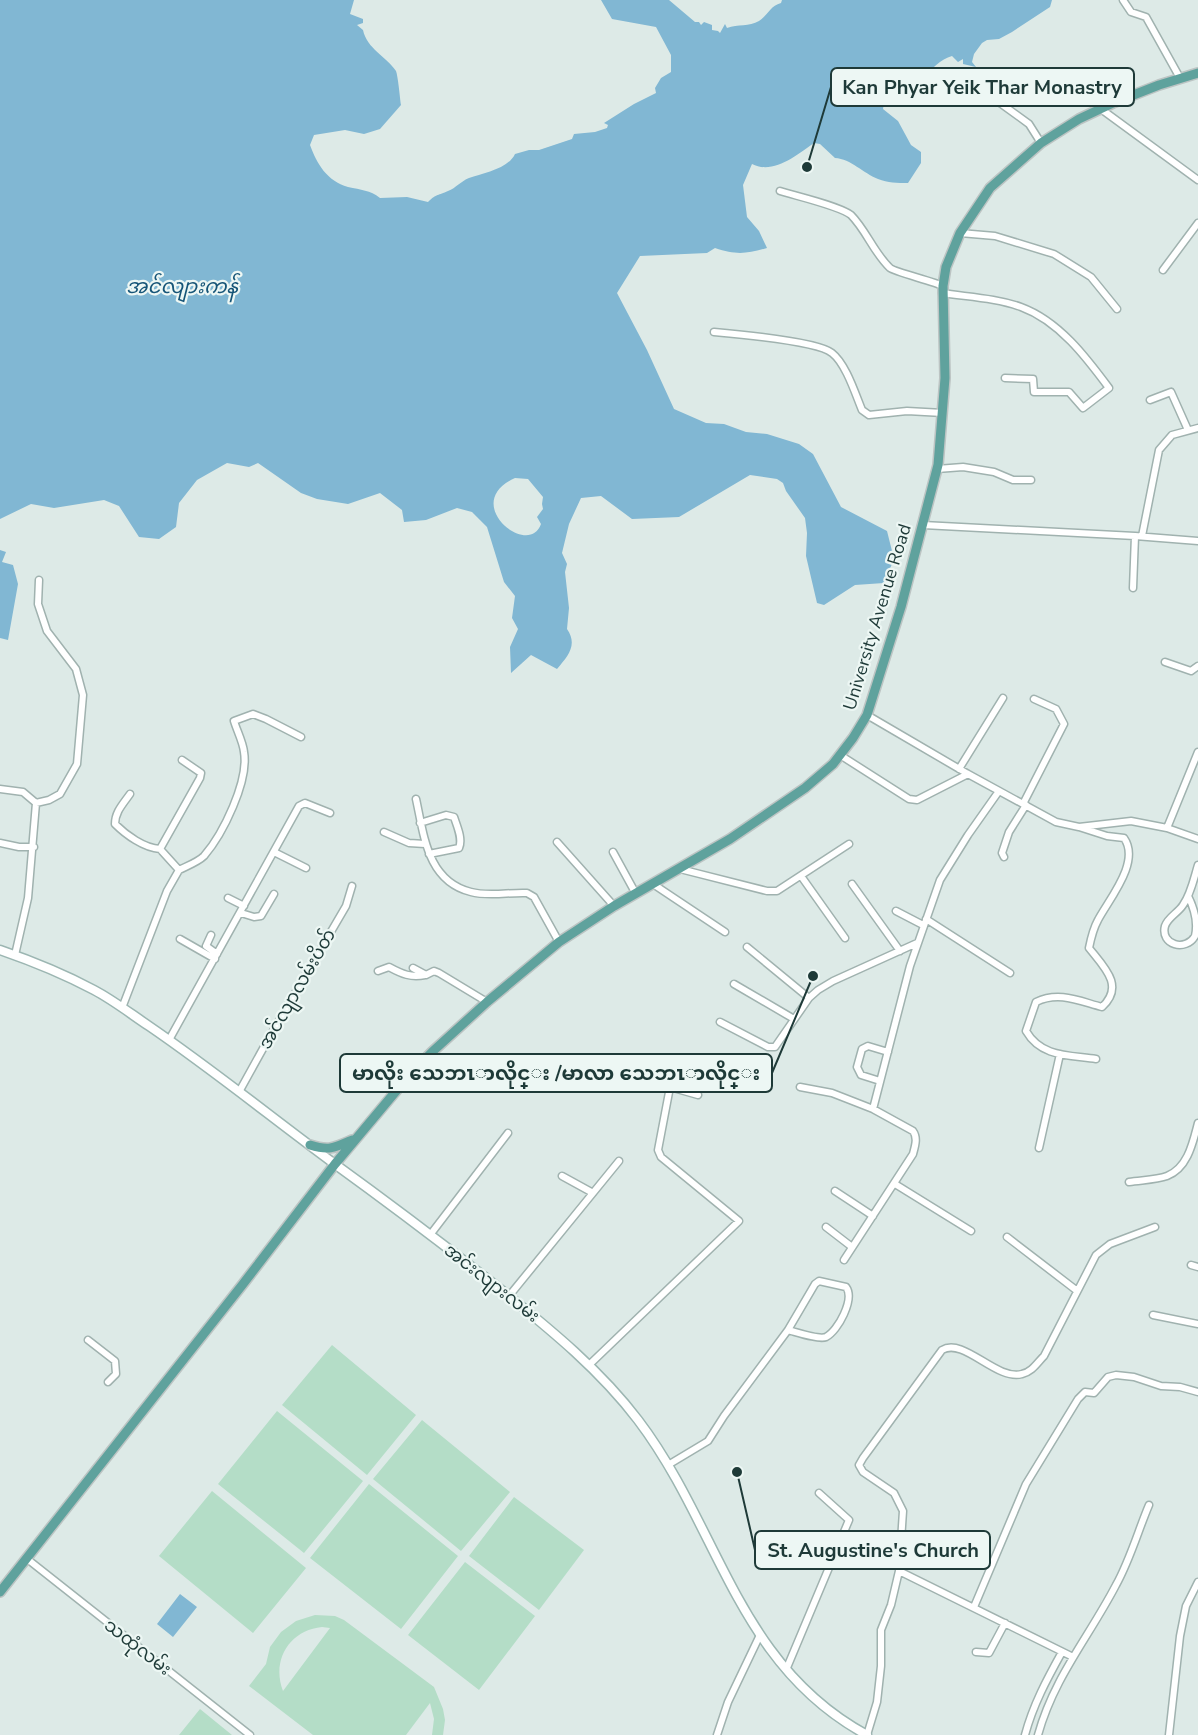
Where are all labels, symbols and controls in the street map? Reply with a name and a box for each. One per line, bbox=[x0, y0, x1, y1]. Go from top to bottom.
callout: Kan Phyar Yeik Thar Monastry bbox=[831, 68, 1134, 106]
text: Kan Phyar Yeik Thar Monastry bbox=[842, 74, 1122, 101]
water label: အင်လျားကန် bbox=[126, 272, 241, 303]
street label: University Avenue Road bbox=[837, 521, 917, 713]
street label: အင်လျာလမ်းပိတ် bbox=[251, 924, 344, 1055]
callout: မာလိုး သေဘၤာလိုင္း /မာလာ သေဘၤာလိုင္း bbox=[340, 1054, 772, 1092]
text: မာလိုး သေဘၤာလိုင္း /မာလာ သေဘၤာလိုင္း bbox=[352, 1060, 760, 1089]
street label: အင်းလျားလမ်း bbox=[437, 1237, 545, 1330]
callout: St. Augustine's Church bbox=[755, 1531, 990, 1569]
text: St. Augustine's Church bbox=[767, 1537, 979, 1564]
street label: သထုံလမ်း bbox=[98, 1612, 177, 1683]

